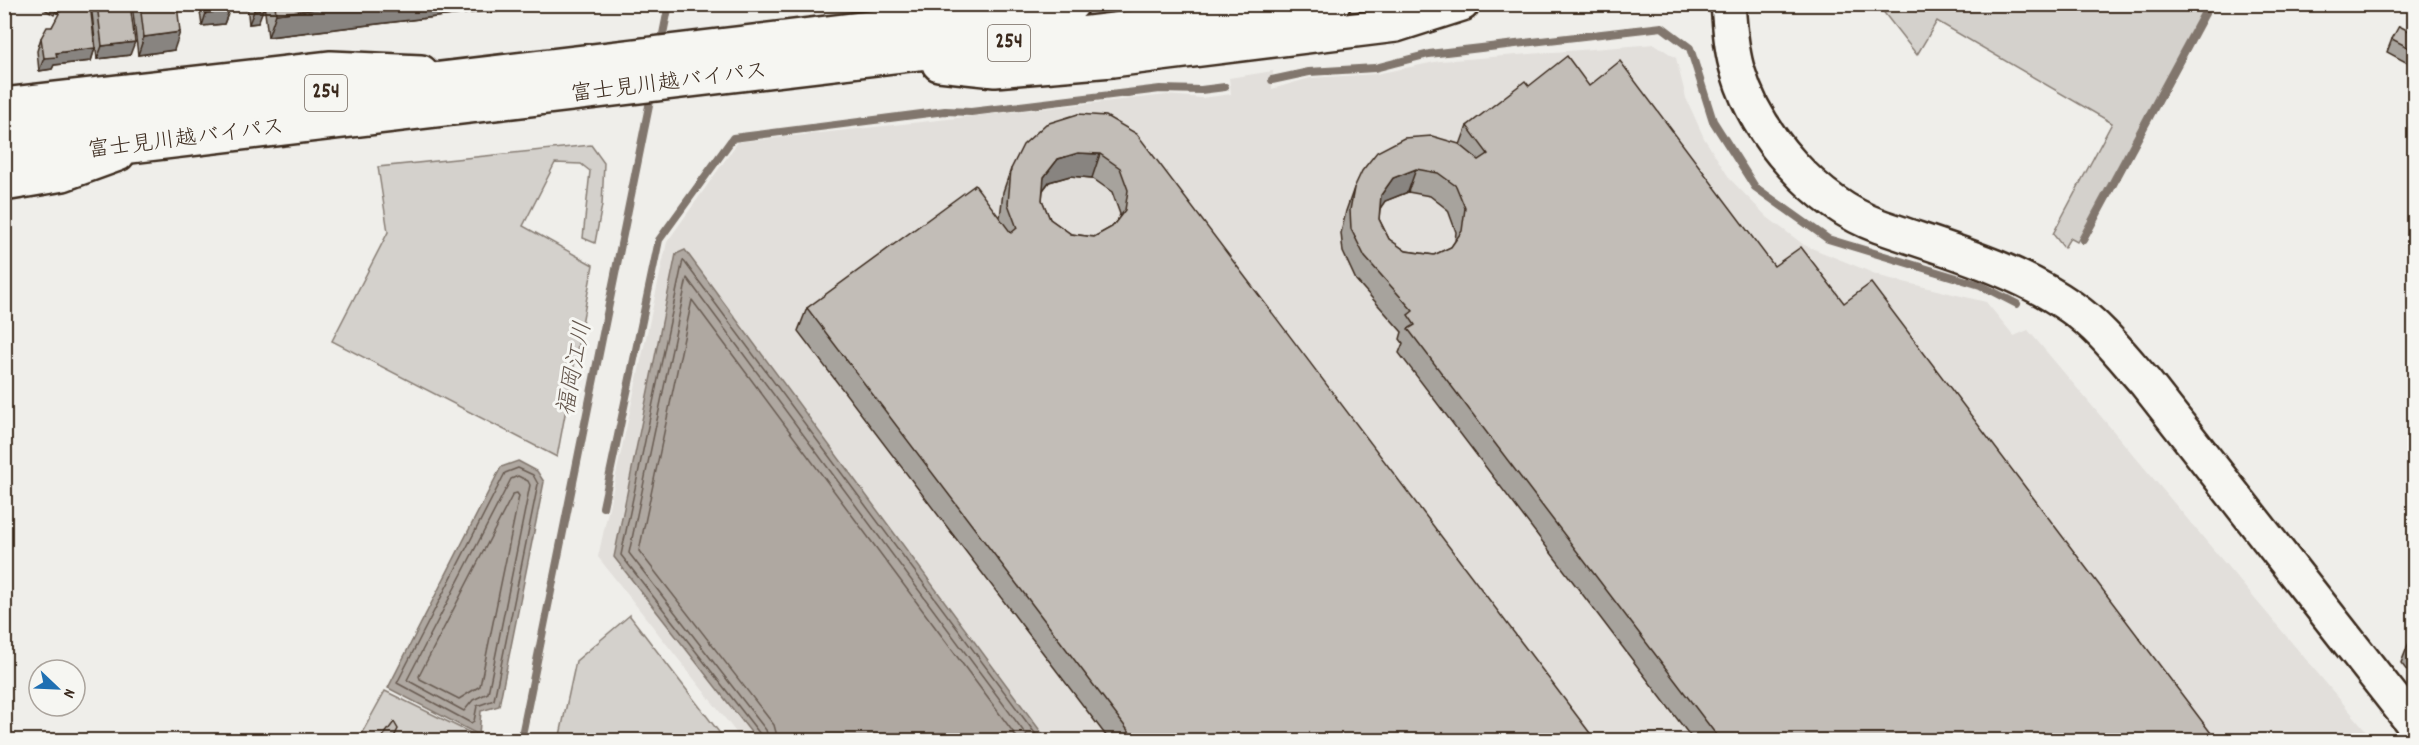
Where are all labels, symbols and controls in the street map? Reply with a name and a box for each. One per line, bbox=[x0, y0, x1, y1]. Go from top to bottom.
road number: 254 bbox=[988, 25, 1030, 61]
street label: 富士見川越バイパス bbox=[569, 57, 769, 111]
road number: 254 bbox=[305, 75, 347, 111]
street label: 富士見川越バイパス bbox=[86, 113, 286, 167]
water label: 福岡江川 bbox=[550, 319, 602, 419]
north arrow bbox=[27, 658, 87, 718]
text: N bbox=[56, 685, 81, 701]

